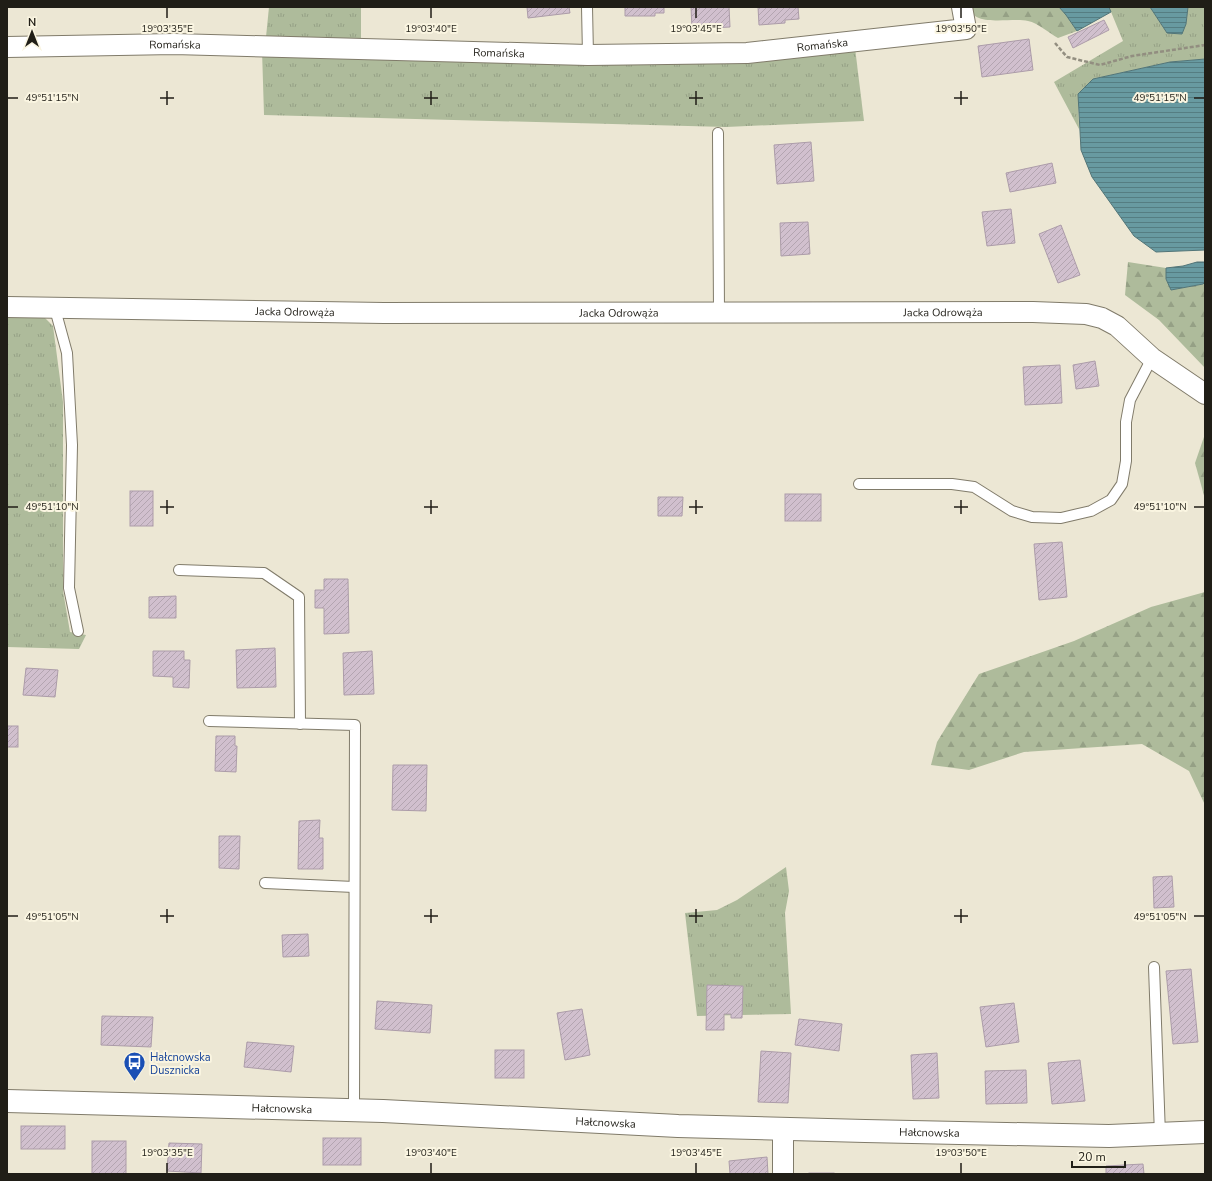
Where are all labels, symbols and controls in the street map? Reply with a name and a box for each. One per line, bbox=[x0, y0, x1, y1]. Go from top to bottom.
north arrow bbox=[12, 12, 52, 52]
text: N bbox=[28, 15, 36, 30]
text: 19°03'35"E bbox=[141, 22, 193, 36]
text: 19°03'40"E bbox=[405, 22, 457, 36]
text: 19°03'45"E bbox=[670, 22, 722, 36]
text: 19°03'50"E bbox=[935, 22, 987, 36]
street label: Romańska bbox=[796, 35, 849, 55]
street label: Romańska bbox=[149, 37, 201, 53]
street label: Romańska bbox=[473, 45, 525, 61]
text: 49°51'15"N bbox=[25, 91, 79, 105]
text: 49°51'15"N bbox=[1133, 91, 1187, 105]
street label: Jacka Odrowąża bbox=[254, 304, 335, 320]
street label: Jacka Odrowąża bbox=[902, 305, 983, 320]
street label: Jacka Odrowąża bbox=[578, 306, 659, 321]
text: 49°51'10"N bbox=[25, 500, 79, 514]
text: 49°51'10"N bbox=[1133, 500, 1187, 514]
text: 49°51'05"N bbox=[25, 910, 79, 924]
text: 49°51'05"N bbox=[1133, 910, 1187, 924]
bus stop icon: Hałcnowska Dusznicka bbox=[122, 1050, 148, 1083]
place label: Hałcnowska Dusznicka bbox=[150, 1050, 211, 1078]
street label: Hałcnowska bbox=[251, 1101, 313, 1117]
street label: Hałcnowska bbox=[575, 1114, 636, 1132]
street label: Hałcnowska bbox=[899, 1125, 960, 1141]
scale bar bbox=[1072, 1143, 1125, 1169]
text: 19°03'35"E bbox=[141, 1146, 193, 1160]
text: 19°03'40"E bbox=[405, 1146, 457, 1160]
text: 19°03'45"E bbox=[670, 1146, 722, 1160]
text: 19°03'50"E bbox=[935, 1146, 987, 1160]
text: 20 m bbox=[1078, 1149, 1106, 1165]

